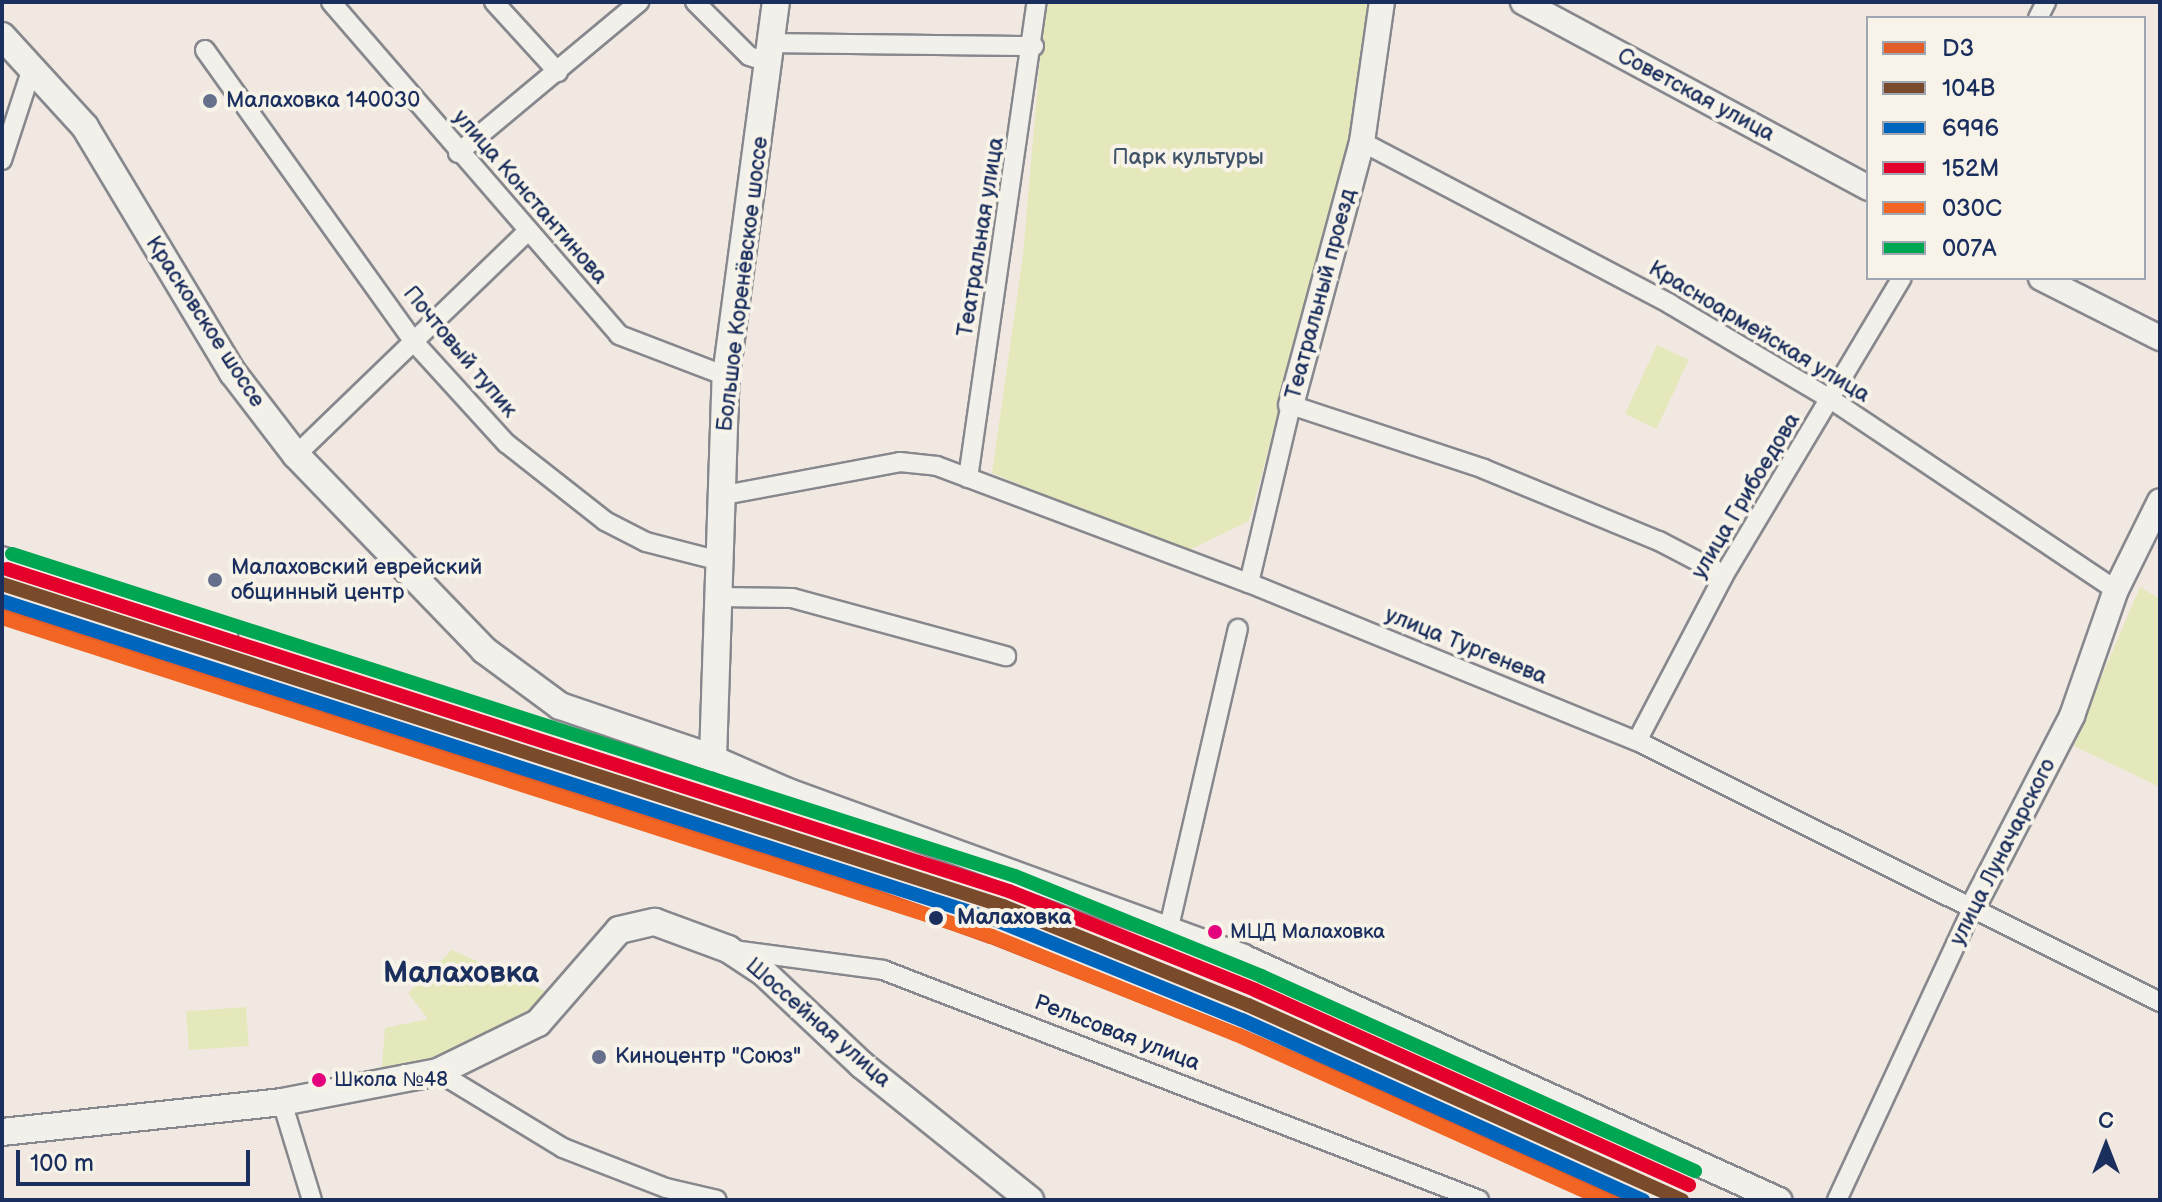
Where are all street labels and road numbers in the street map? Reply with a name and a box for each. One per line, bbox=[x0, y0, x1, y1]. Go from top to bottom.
street label: Советская улица bbox=[1613, 42, 1779, 148]
street label: улица Константинова bbox=[447, 105, 613, 289]
street label: Большое Коренёвское шоссе bbox=[712, 135, 774, 433]
street label: Театральная улица bbox=[952, 135, 1010, 339]
street label: Театральный проезд bbox=[1280, 186, 1362, 402]
street label: Красковское шоссе bbox=[140, 231, 270, 413]
street label: Красноармейская улица bbox=[1644, 255, 1874, 409]
street label: Почтовый тупик bbox=[397, 281, 523, 423]
street label: улица Грибоедова bbox=[1686, 408, 1806, 584]
street label: улица Тургенева bbox=[1381, 602, 1551, 690]
street label: улица Луначарского bbox=[1944, 754, 2062, 950]
street label: Шоссейная улица bbox=[740, 953, 896, 1093]
street label: Рельсовая улица bbox=[1030, 989, 1204, 1077]

